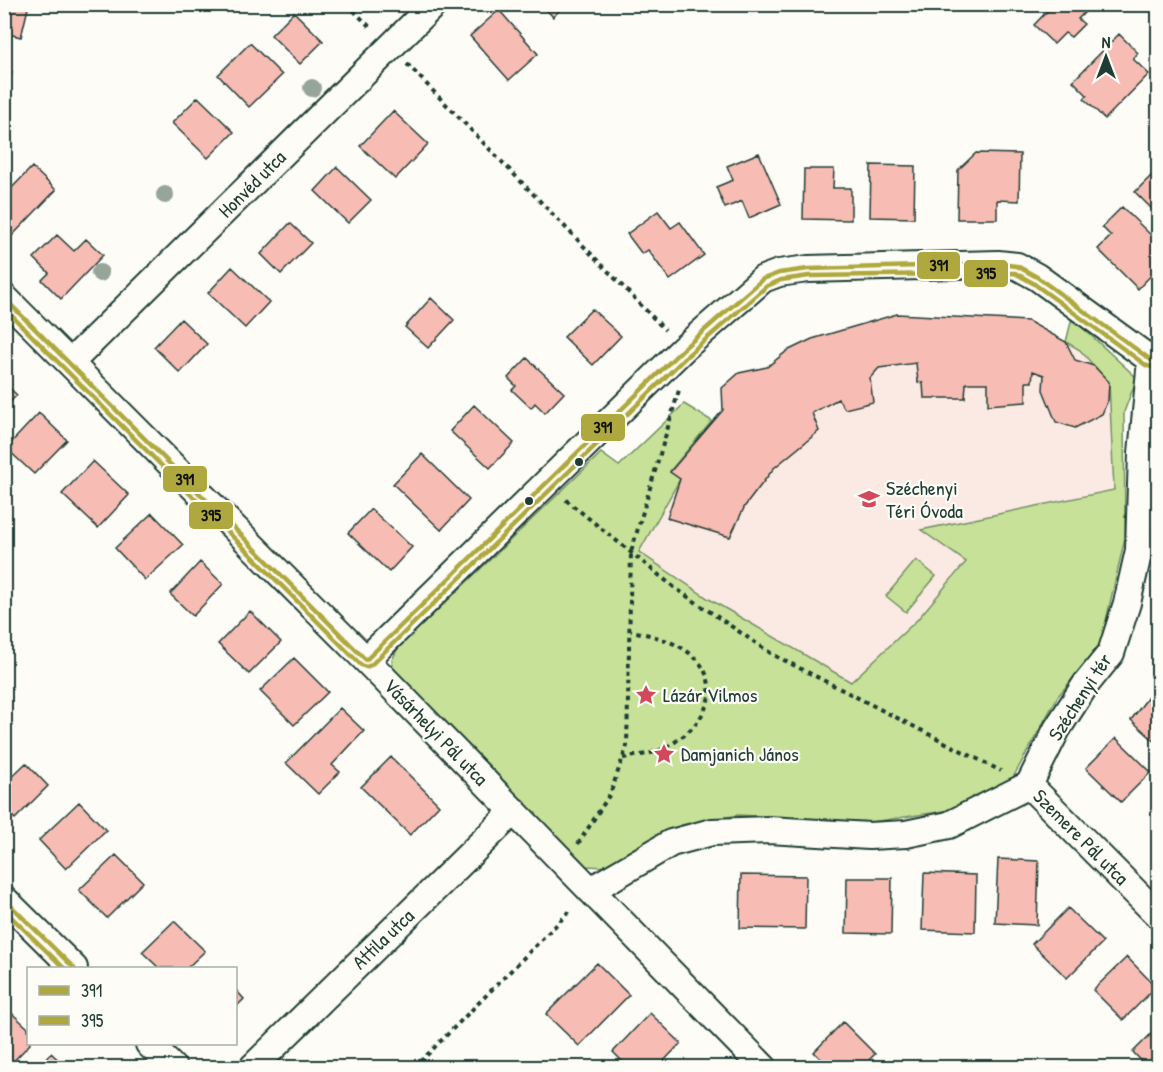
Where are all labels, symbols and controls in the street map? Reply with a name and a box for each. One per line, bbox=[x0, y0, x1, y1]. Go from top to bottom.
north arrow bbox=[1076, 27, 1136, 87]
text: N bbox=[1102, 31, 1111, 53]
street label: Honvéd utca bbox=[212, 144, 291, 223]
line badge: 391 bbox=[916, 251, 961, 280]
text: 391 bbox=[930, 254, 949, 276]
line badge: 395 bbox=[963, 259, 1009, 288]
text: 395 bbox=[976, 262, 996, 284]
line badge: 391 bbox=[580, 413, 626, 442]
text: 391 bbox=[594, 416, 613, 438]
unlabelled marker bbox=[573, 456, 585, 468]
line badge: 391 bbox=[162, 465, 208, 493]
text: 391 bbox=[176, 468, 195, 490]
place label: Széchenyi Téri Óvoda bbox=[886, 474, 963, 524]
school or university icon: Széchenyi Téri Óvoda bbox=[857, 487, 881, 511]
unlabelled marker bbox=[523, 495, 535, 507]
line badge: 395 bbox=[188, 501, 234, 530]
text: 395 bbox=[201, 504, 221, 526]
street label: Széchenyi tér bbox=[1041, 648, 1118, 746]
street label: Vásárhelyi Pál utca bbox=[378, 672, 495, 791]
place label: Lázár Vilmos bbox=[663, 681, 758, 708]
place icon: Lázár Vilmos bbox=[634, 683, 658, 707]
place label: Damjanich János bbox=[681, 740, 799, 767]
place icon: Damjanich János bbox=[652, 742, 676, 766]
street label: Szemere Pál utca bbox=[1027, 783, 1135, 891]
street label: Attila utca bbox=[346, 902, 420, 975]
legend bbox=[27, 967, 237, 1045]
text: 391 bbox=[81, 978, 102, 1003]
text: 395 bbox=[81, 1008, 104, 1033]

